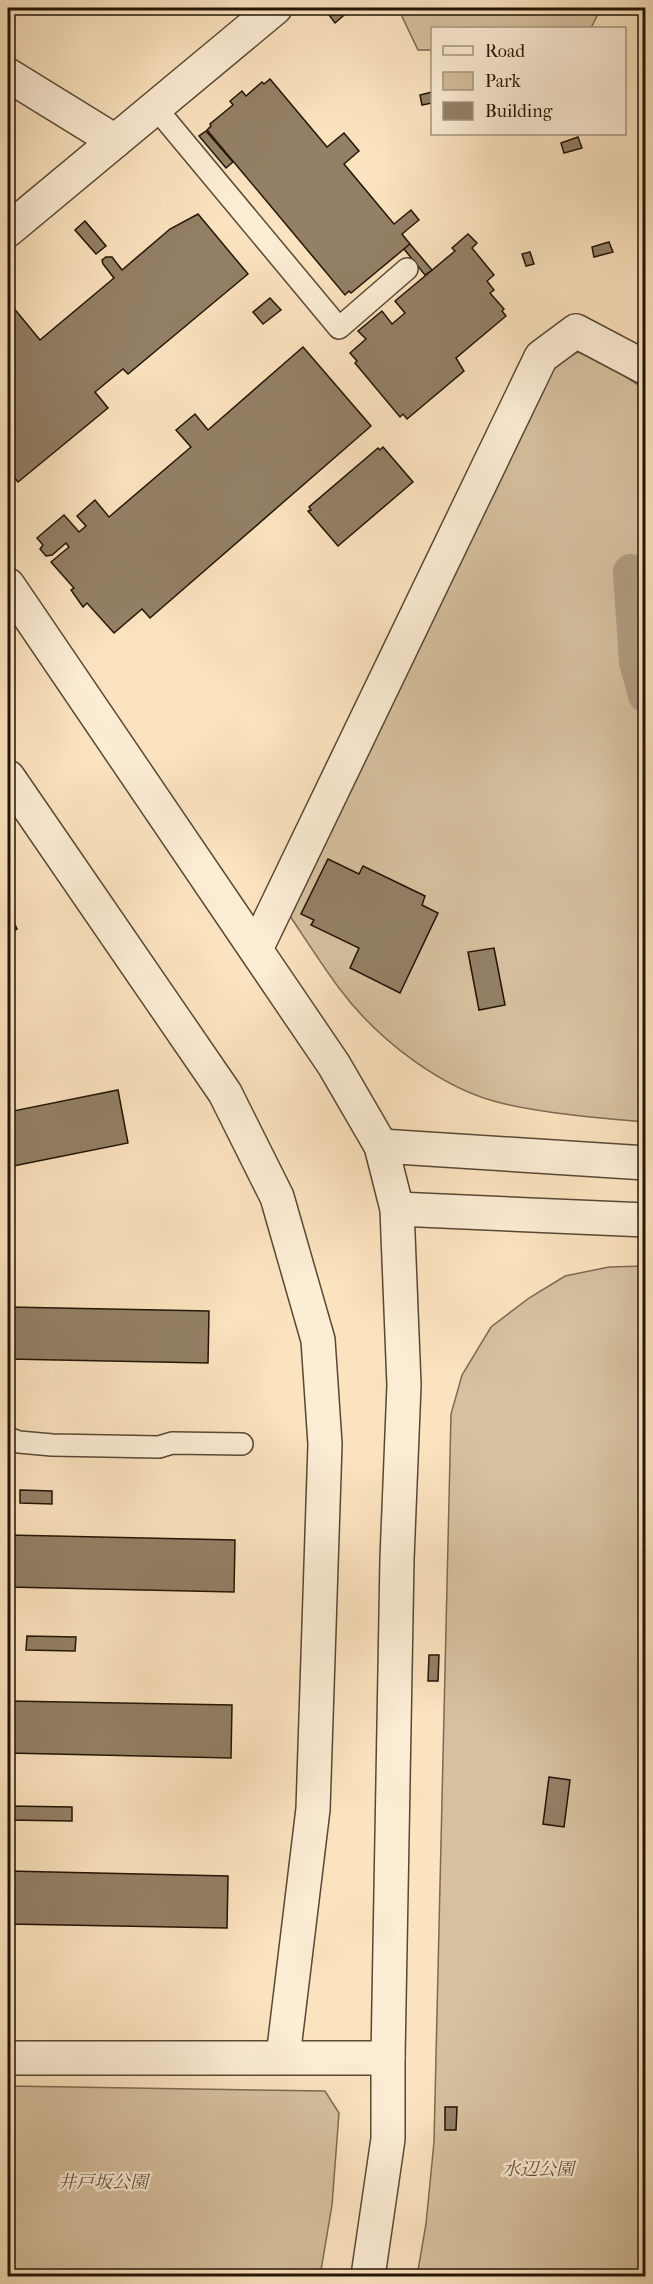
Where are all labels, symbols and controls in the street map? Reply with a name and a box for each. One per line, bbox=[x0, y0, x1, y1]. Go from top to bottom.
legend bbox=[431, 27, 626, 135]
text: Road bbox=[485, 41, 525, 62]
text: Park bbox=[485, 71, 522, 92]
text: Building bbox=[485, 101, 553, 122]
park label: 水辺公園 bbox=[502, 2159, 577, 2180]
park label: 井戸坂公園 bbox=[58, 2172, 151, 2193]

